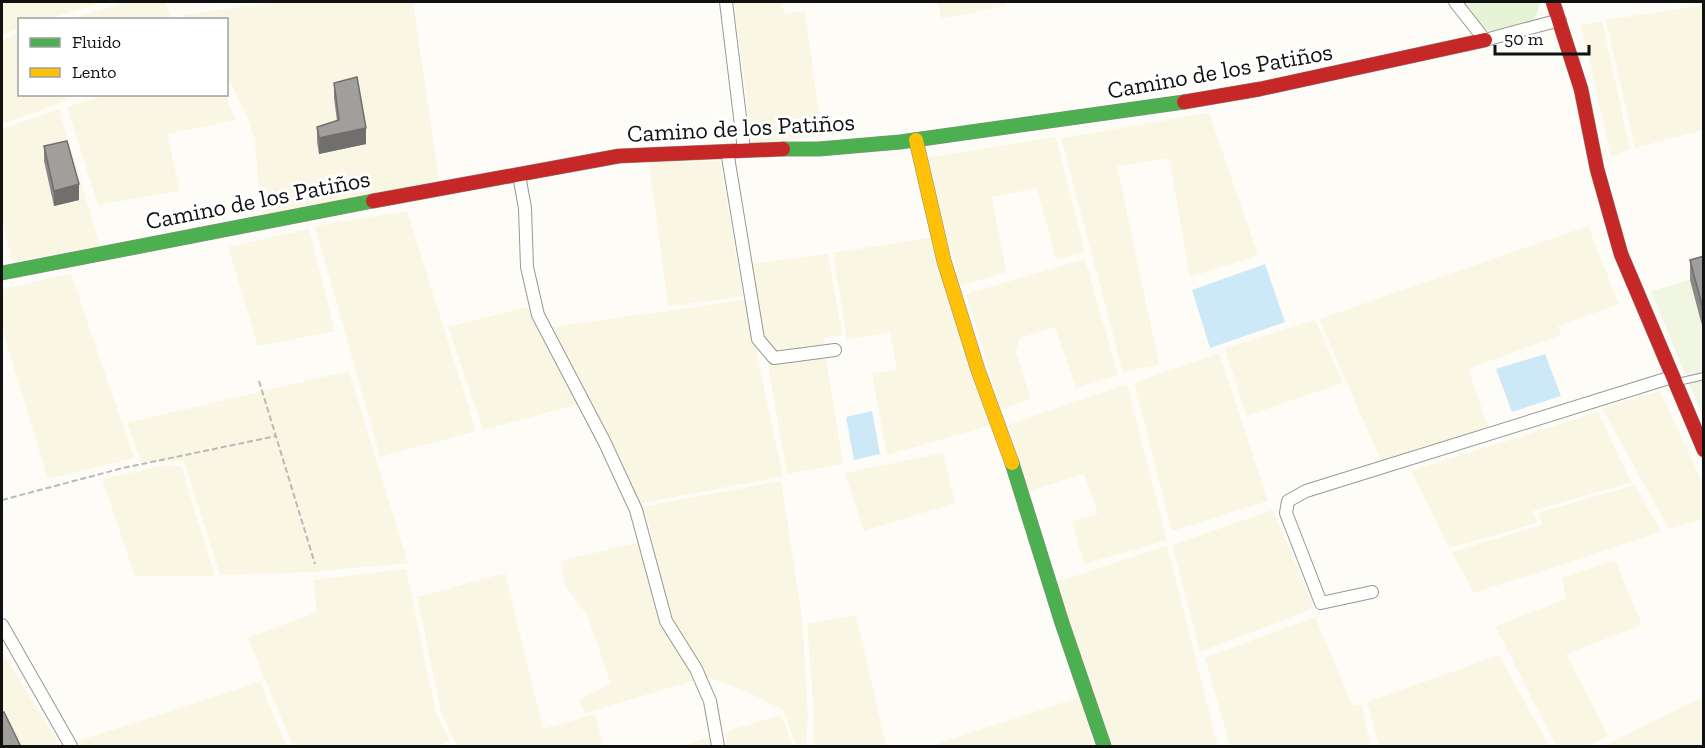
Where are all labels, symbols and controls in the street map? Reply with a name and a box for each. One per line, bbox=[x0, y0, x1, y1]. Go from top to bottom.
legend bbox=[18, 18, 228, 96]
scale bar bbox=[1495, 18, 1590, 56]
text: 50 m bbox=[1504, 28, 1544, 50]
text: Fluido bbox=[72, 31, 121, 53]
street label: Camino de los Patiños bbox=[1105, 36, 1335, 105]
text: Lento bbox=[72, 61, 117, 83]
street label: Camino de los Patiños bbox=[626, 107, 856, 148]
street label: Camino de los Patiños bbox=[143, 164, 373, 235]

